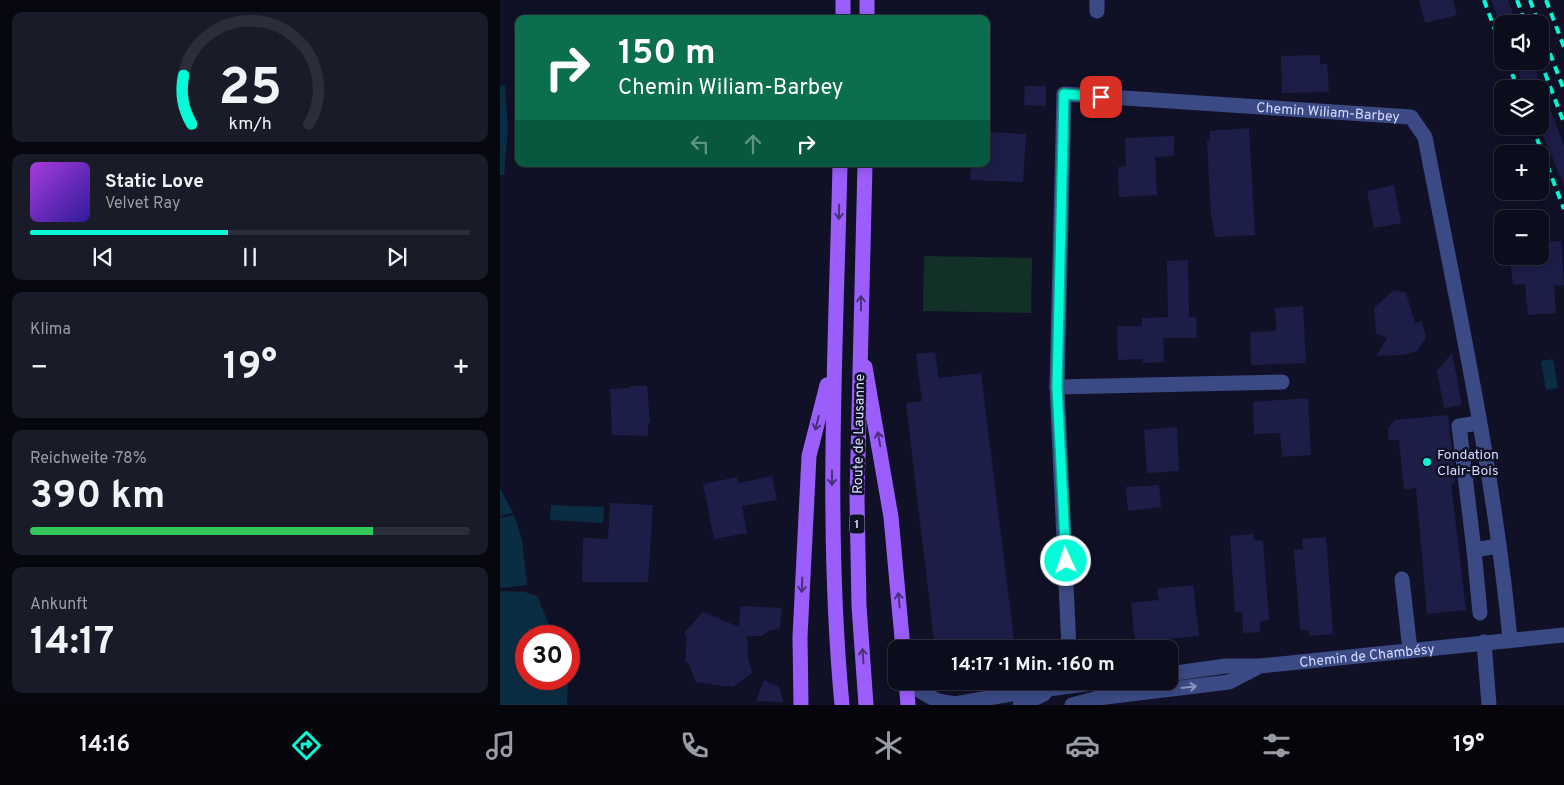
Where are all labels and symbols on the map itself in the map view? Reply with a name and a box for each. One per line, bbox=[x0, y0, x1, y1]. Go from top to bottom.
pin bbox=[1080, 76, 1122, 118]
street label: Chemin Wiliam-Barbey bbox=[1256, 100, 1400, 126]
one-way arrow bbox=[834, 204, 844, 220]
one-way arrow bbox=[856, 296, 866, 312]
street label: Route de Lausanne bbox=[850, 374, 869, 494]
one-way arrow bbox=[812, 415, 822, 431]
one-way arrow bbox=[873, 431, 883, 447]
place label: Fondation Clair-Bois bbox=[1437, 447, 1499, 480]
marker: Fondation Clair-Bois bbox=[1421, 456, 1433, 468]
one-way arrow bbox=[827, 470, 837, 486]
road number: 1 bbox=[850, 514, 864, 534]
position arrow bbox=[1039, 534, 1091, 586]
one-way arrow bbox=[798, 576, 807, 592]
one-way arrow bbox=[894, 592, 904, 608]
speed limit sign: 30 bbox=[515, 625, 580, 690]
street label: Chemin de Chambésy bbox=[1299, 641, 1436, 672]
one-way arrow bbox=[858, 649, 867, 665]
one-way arrow bbox=[1181, 683, 1197, 692]

